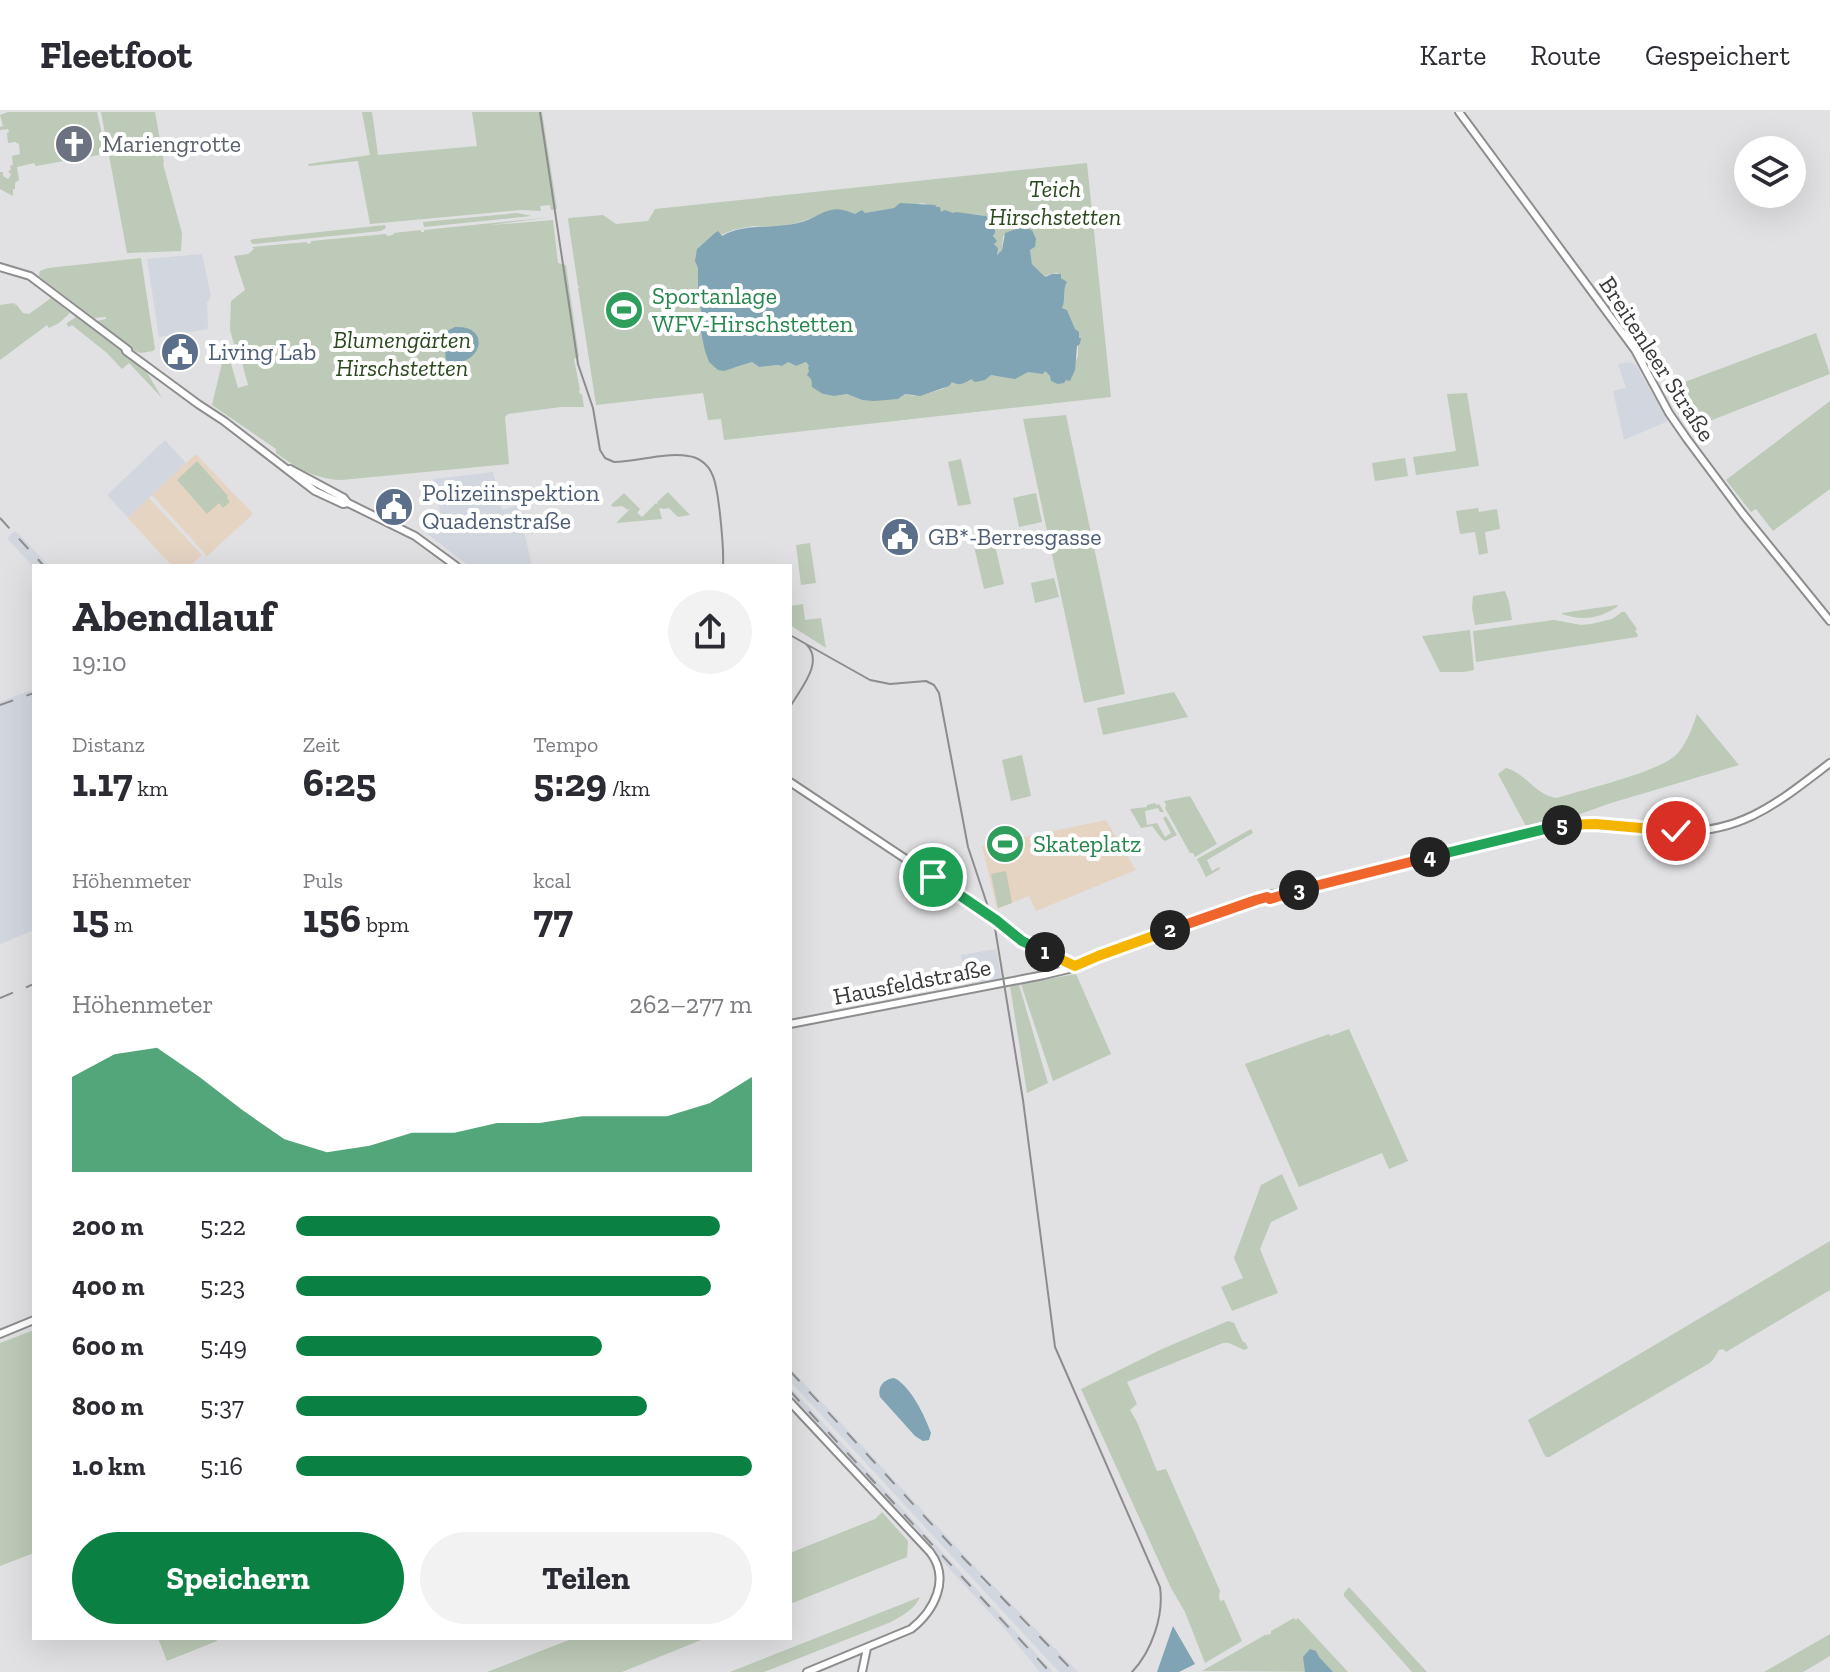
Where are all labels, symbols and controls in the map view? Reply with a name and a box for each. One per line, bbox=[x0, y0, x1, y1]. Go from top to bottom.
text: Fleetfoot bbox=[40, 32, 192, 78]
text: Karte bbox=[1420, 39, 1486, 72]
text: Route bbox=[1530, 39, 1601, 72]
text: Gespeichert bbox=[1645, 39, 1790, 72]
church icon: Mariengrotte bbox=[53, 123, 95, 165]
place label: Mariengrotte bbox=[102, 129, 241, 158]
map controls bbox=[1734, 136, 1806, 208]
button: layers bbox=[1734, 136, 1806, 208]
park label: Teich Hirschstetten bbox=[989, 174, 1121, 231]
street label: Breitenleer Straße bbox=[1593, 271, 1722, 447]
place label: Sportanlage WFV-Hirschstetten bbox=[652, 281, 853, 338]
sports icon: Sportanlage WFV-Hirschstetten bbox=[603, 289, 645, 331]
park label: Blumengärten Hirschstetten bbox=[333, 325, 471, 382]
public building icon: Living Lab bbox=[159, 331, 201, 373]
place label: Living Lab bbox=[208, 337, 316, 366]
place label: Polizeiinspektion Quadenstraße bbox=[422, 478, 600, 535]
public building icon: Polizeiinspektion Quadenstraße bbox=[373, 486, 415, 528]
public building icon: GB*-Berresgasse bbox=[879, 516, 921, 558]
place label: GB*-Berresgasse bbox=[928, 522, 1102, 551]
text: Abendlauf bbox=[72, 589, 275, 642]
button: share bbox=[668, 590, 752, 674]
text: 19:10 bbox=[72, 646, 127, 678]
text: Distanz bbox=[72, 731, 145, 758]
text: Zeit bbox=[303, 731, 340, 758]
text: Tempo bbox=[533, 731, 598, 758]
text: 1.17 bbox=[72, 758, 132, 806]
text: 6:25 bbox=[303, 758, 376, 806]
text: 5:29 bbox=[533, 758, 607, 806]
text: km bbox=[132, 775, 168, 802]
text: /km bbox=[607, 775, 650, 802]
pin bbox=[1642, 797, 1710, 865]
pin: 5 bbox=[1542, 805, 1582, 845]
icon: check bbox=[1654, 809, 1698, 853]
text: 5 bbox=[1556, 811, 1568, 838]
sports icon: Skateplatz bbox=[984, 823, 1026, 865]
place label: Skateplatz bbox=[1033, 829, 1141, 858]
pin: 4 bbox=[1410, 837, 1450, 877]
pin bbox=[899, 843, 967, 911]
text: 4 bbox=[1424, 843, 1436, 870]
icon: arrive bbox=[911, 855, 955, 899]
text: Höhenmeter bbox=[72, 867, 192, 894]
text: Puls bbox=[303, 867, 343, 894]
text: kcal bbox=[533, 867, 571, 894]
pin: 3 bbox=[1279, 870, 1319, 910]
text: 3 bbox=[1293, 876, 1305, 903]
text: 15 bbox=[72, 894, 109, 942]
text: 156 bbox=[303, 894, 361, 942]
text: 77 bbox=[533, 894, 573, 942]
pin: 2 bbox=[1150, 910, 1190, 950]
text: m bbox=[109, 911, 133, 938]
text: bpm bbox=[361, 911, 409, 938]
text: 2 bbox=[1164, 916, 1176, 943]
pin: 1 bbox=[1025, 932, 1065, 972]
text: 1 bbox=[1041, 938, 1049, 965]
street label: Hausfeldstraße bbox=[831, 952, 993, 1011]
text: Höhenmeter bbox=[72, 988, 214, 1020]
text: 262–277 m bbox=[629, 988, 752, 1020]
text: 200 m bbox=[72, 1210, 144, 1242]
text: 5:22 bbox=[200, 1210, 246, 1242]
text: 400 m bbox=[72, 1270, 144, 1302]
text: 5:23 bbox=[200, 1270, 245, 1302]
text: 600 m bbox=[72, 1330, 144, 1362]
text: 5:49 bbox=[200, 1330, 247, 1362]
text: 800 m bbox=[72, 1390, 144, 1422]
text: 5:37 bbox=[200, 1390, 244, 1422]
text: 1.0 km bbox=[72, 1450, 145, 1482]
text: 5:16 bbox=[200, 1450, 243, 1482]
button: Speichern bbox=[72, 1532, 404, 1624]
button: Teilen bbox=[420, 1532, 752, 1624]

